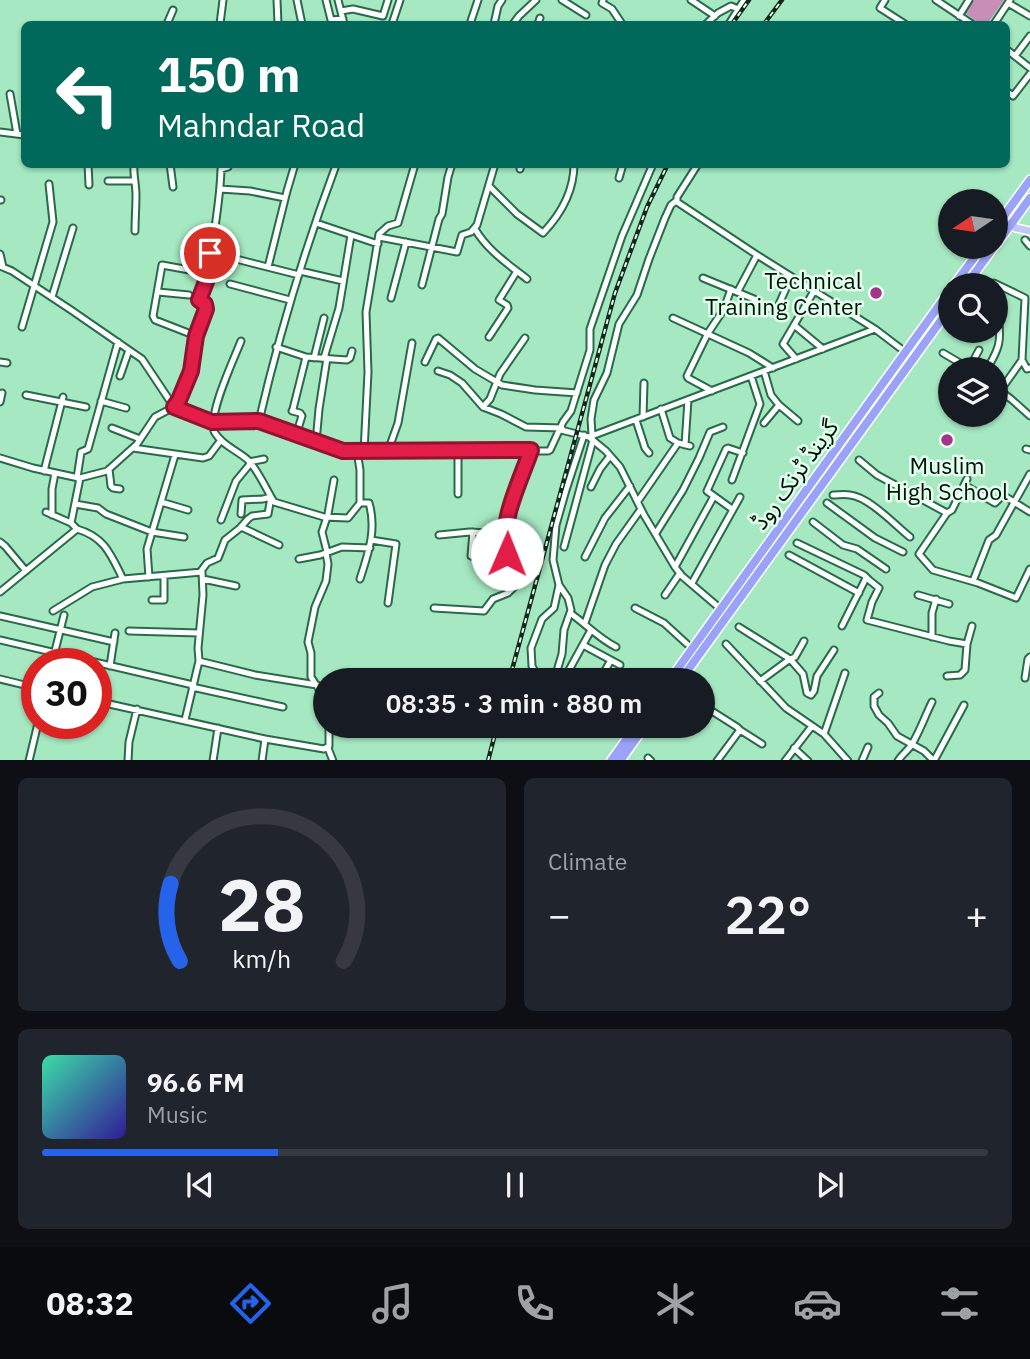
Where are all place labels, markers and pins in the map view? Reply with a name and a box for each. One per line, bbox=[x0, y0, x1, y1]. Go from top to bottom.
pin bbox=[180, 223, 240, 283]
place label: Technical Training Center bbox=[705, 265, 863, 321]
marker: Technical Training Center bbox=[868, 285, 884, 301]
marker: Muslim High School bbox=[939, 432, 955, 448]
place label: Muslim High School bbox=[886, 450, 1008, 506]

